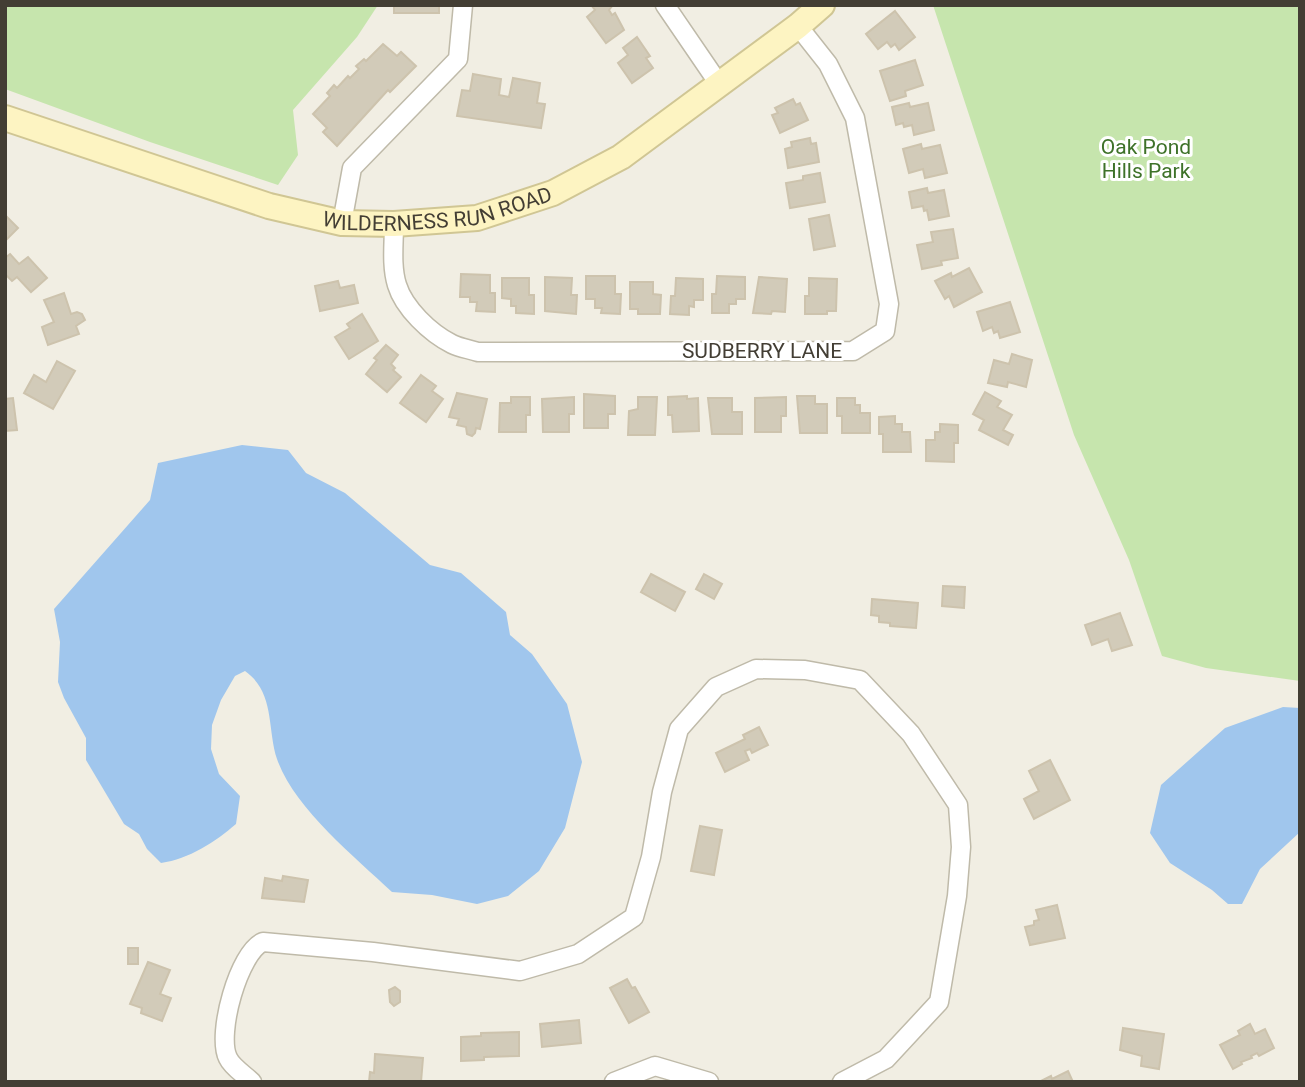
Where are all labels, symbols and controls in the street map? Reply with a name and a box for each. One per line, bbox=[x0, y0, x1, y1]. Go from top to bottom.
park label: Oak Pond Hills Park bbox=[1101, 135, 1191, 183]
street label: WILDERNESS RUN ROAD bbox=[320, 182, 555, 236]
street label: SUDBERRY LANE bbox=[682, 339, 842, 363]

